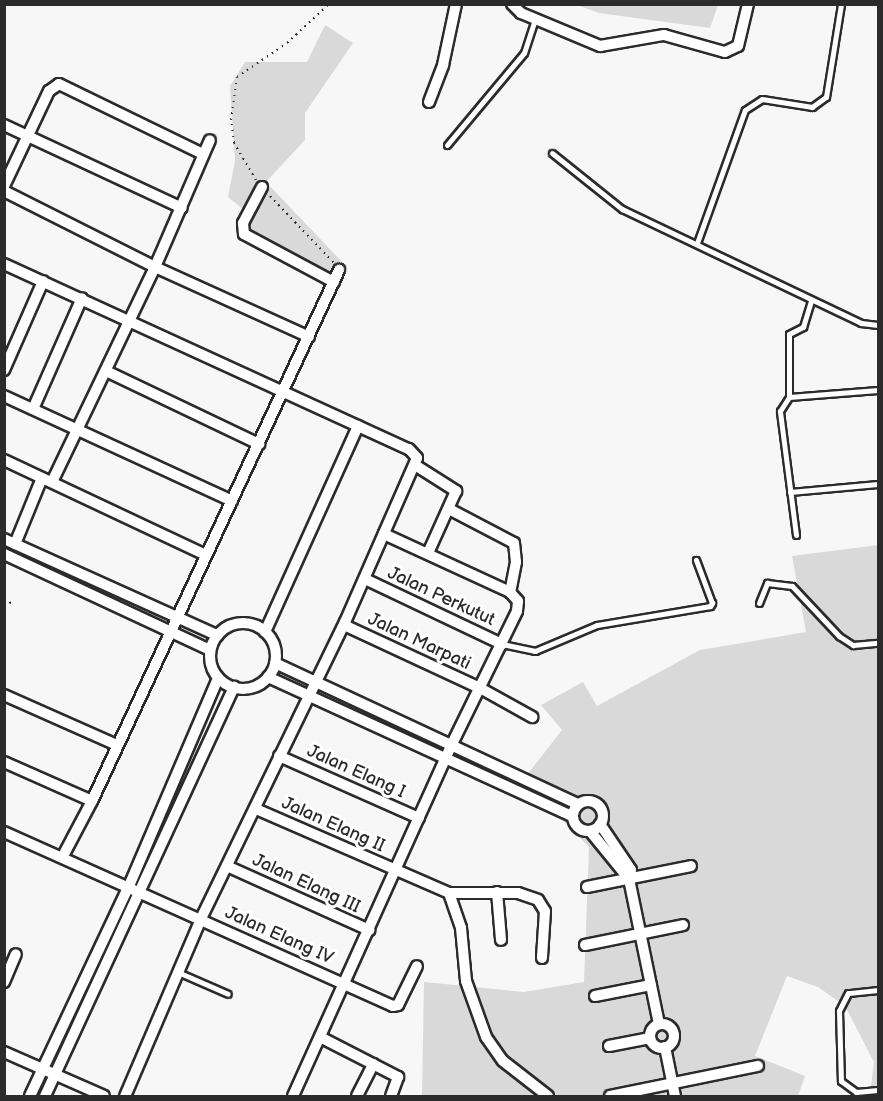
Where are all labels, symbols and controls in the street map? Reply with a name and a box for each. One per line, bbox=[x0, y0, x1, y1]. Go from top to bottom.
street label: Jalan Perkutut bbox=[384, 563, 498, 631]
street label: Jalan Marpati bbox=[364, 609, 474, 675]
street label: Jalan Elang I bbox=[304, 741, 408, 803]
street label: Jalan Elang II bbox=[278, 793, 388, 857]
street label: Jalan Elang III bbox=[249, 850, 363, 918]
street label: Jalan Elang IV bbox=[221, 902, 337, 970]

